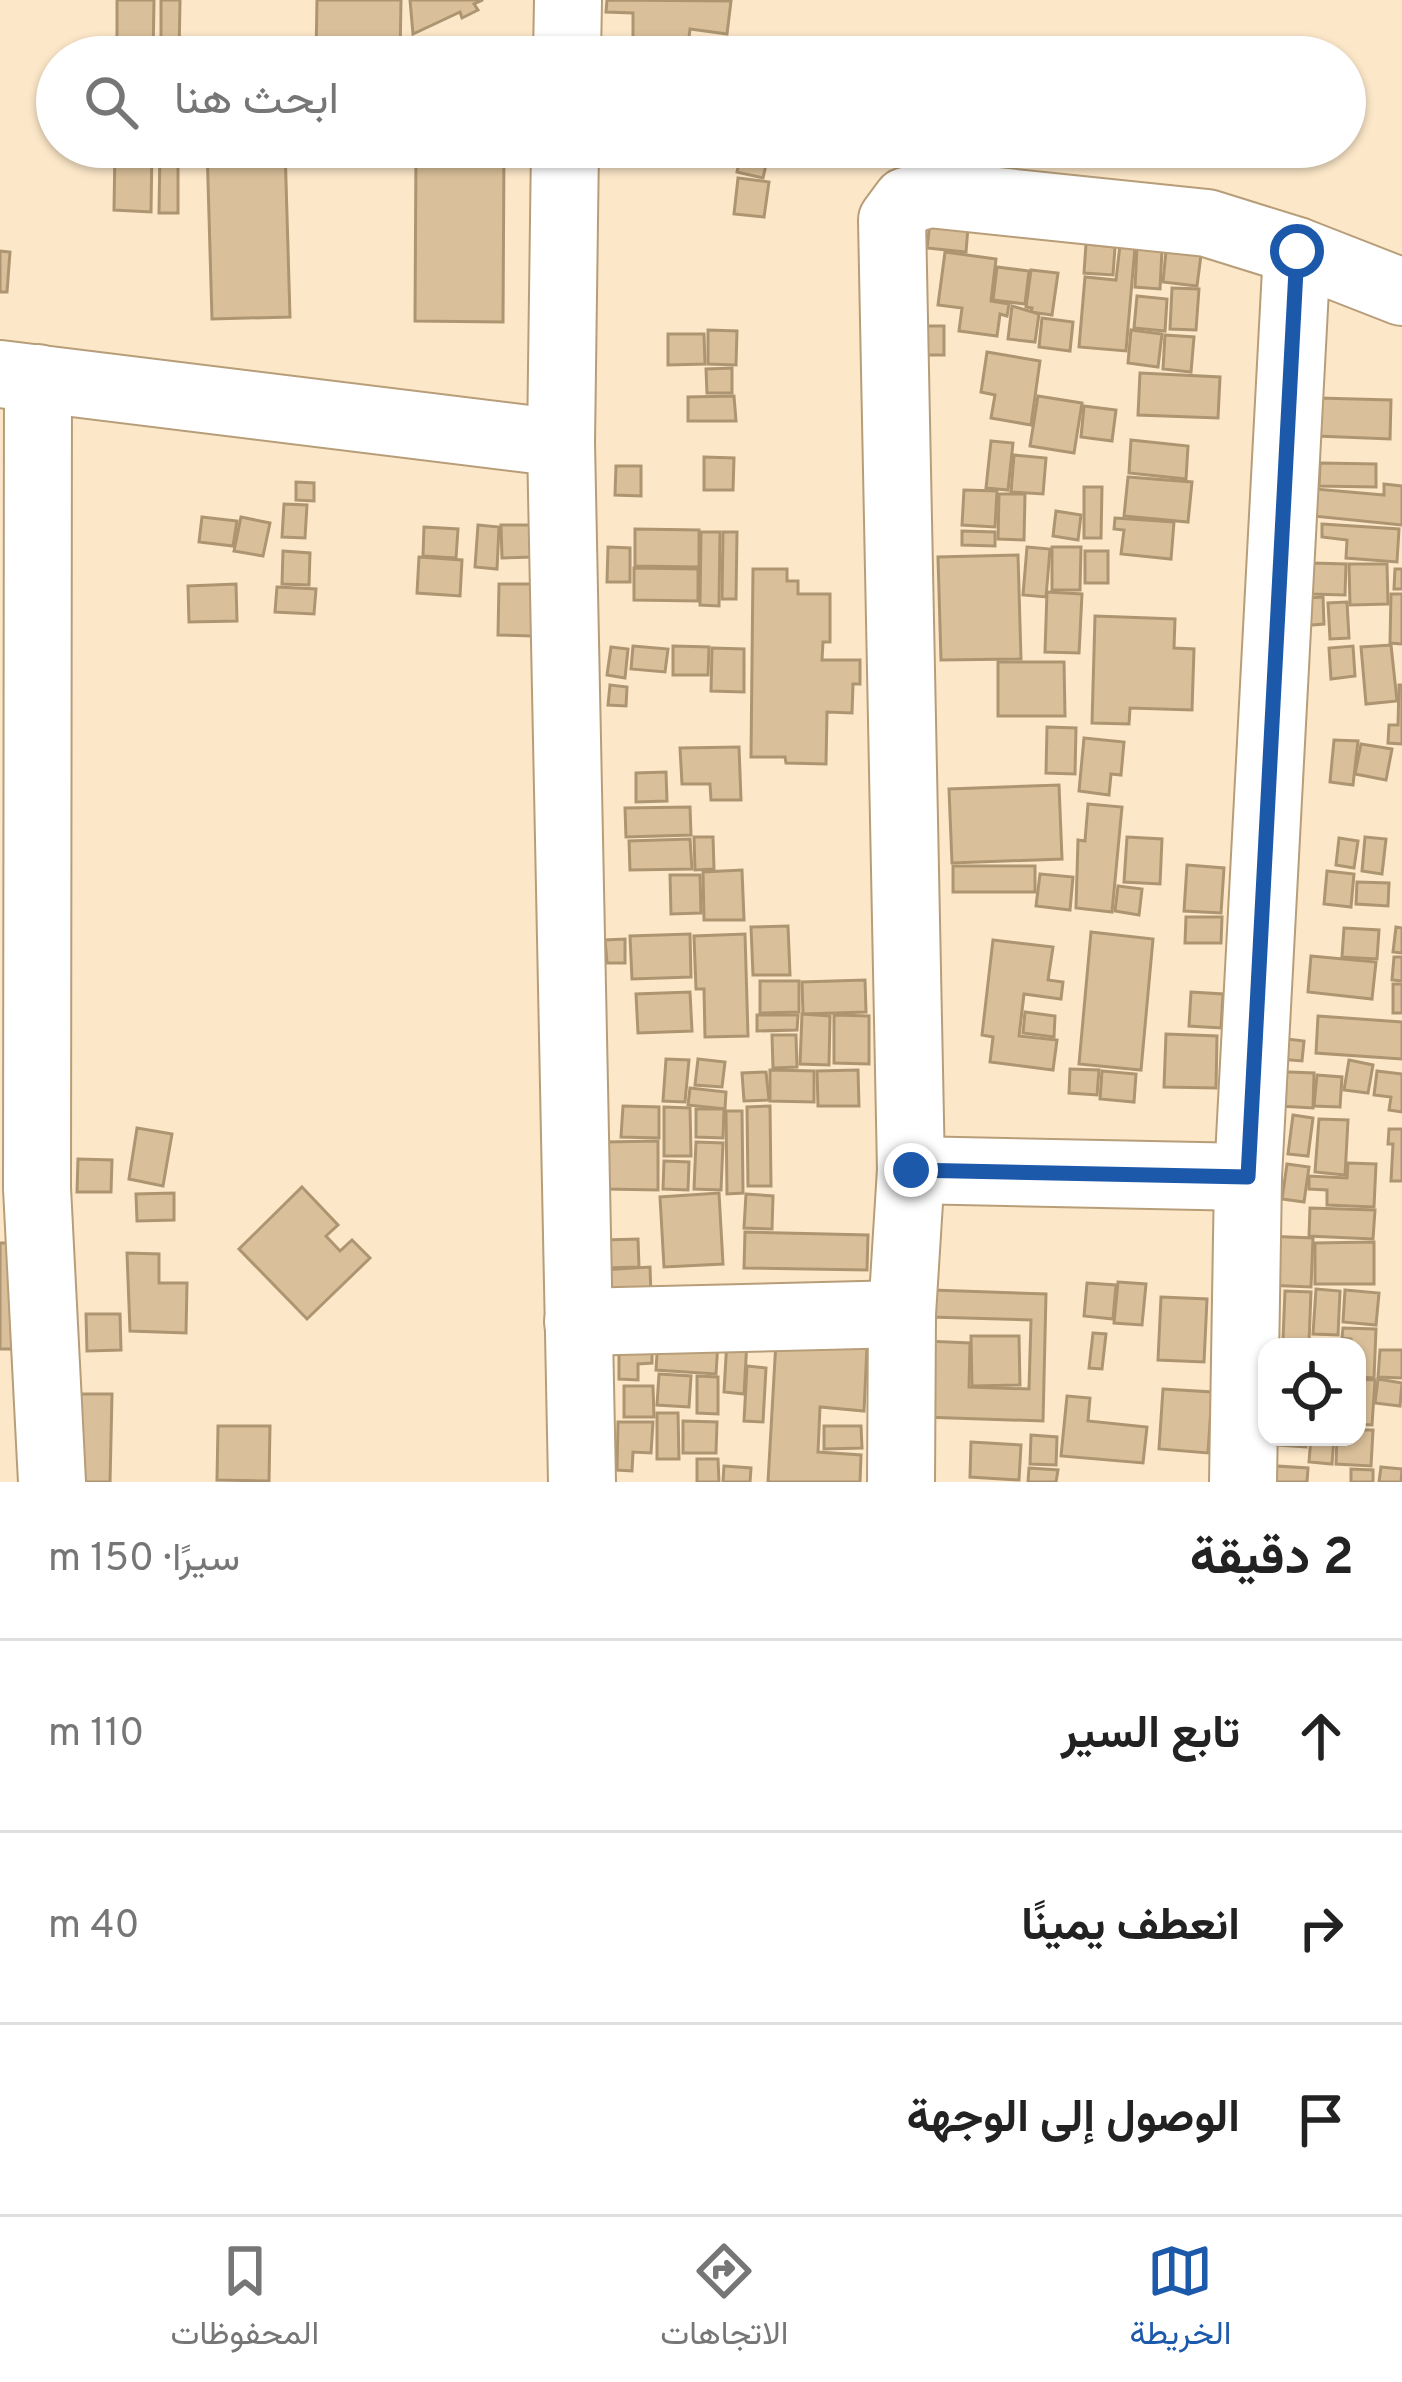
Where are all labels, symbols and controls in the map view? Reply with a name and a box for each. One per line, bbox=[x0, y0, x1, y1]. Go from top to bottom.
search box bbox=[36, 36, 1366, 168]
icon: search bbox=[78, 69, 144, 135]
text: ابحث هنا bbox=[174, 73, 339, 130]
route start bbox=[1270, 224, 1324, 278]
route end bbox=[884, 1143, 938, 1197]
map controls bbox=[1258, 1338, 1366, 1446]
button: locate bbox=[1258, 1338, 1366, 1446]
text: 2 دقيقة bbox=[1190, 1528, 1354, 1593]
text: سيرًا · 150 m bbox=[48, 1536, 240, 1585]
icon: ahead bbox=[1288, 1703, 1354, 1769]
text: تابع السير bbox=[1061, 1707, 1240, 1764]
text: 110 m bbox=[48, 1711, 144, 1760]
icon: right bbox=[1288, 1895, 1354, 1961]
text: انعطف يمينًا bbox=[1021, 1899, 1240, 1956]
text: 40 m bbox=[48, 1903, 139, 1952]
icon: arrive bbox=[1288, 2087, 1354, 2153]
text: الوصول إلى الوجهة bbox=[906, 2091, 1240, 2148]
tab: المحفوظات bbox=[171, 2238, 319, 2362]
tab: الاتجاهات bbox=[660, 2238, 788, 2362]
tab: الخريطة bbox=[1129, 2238, 1231, 2362]

